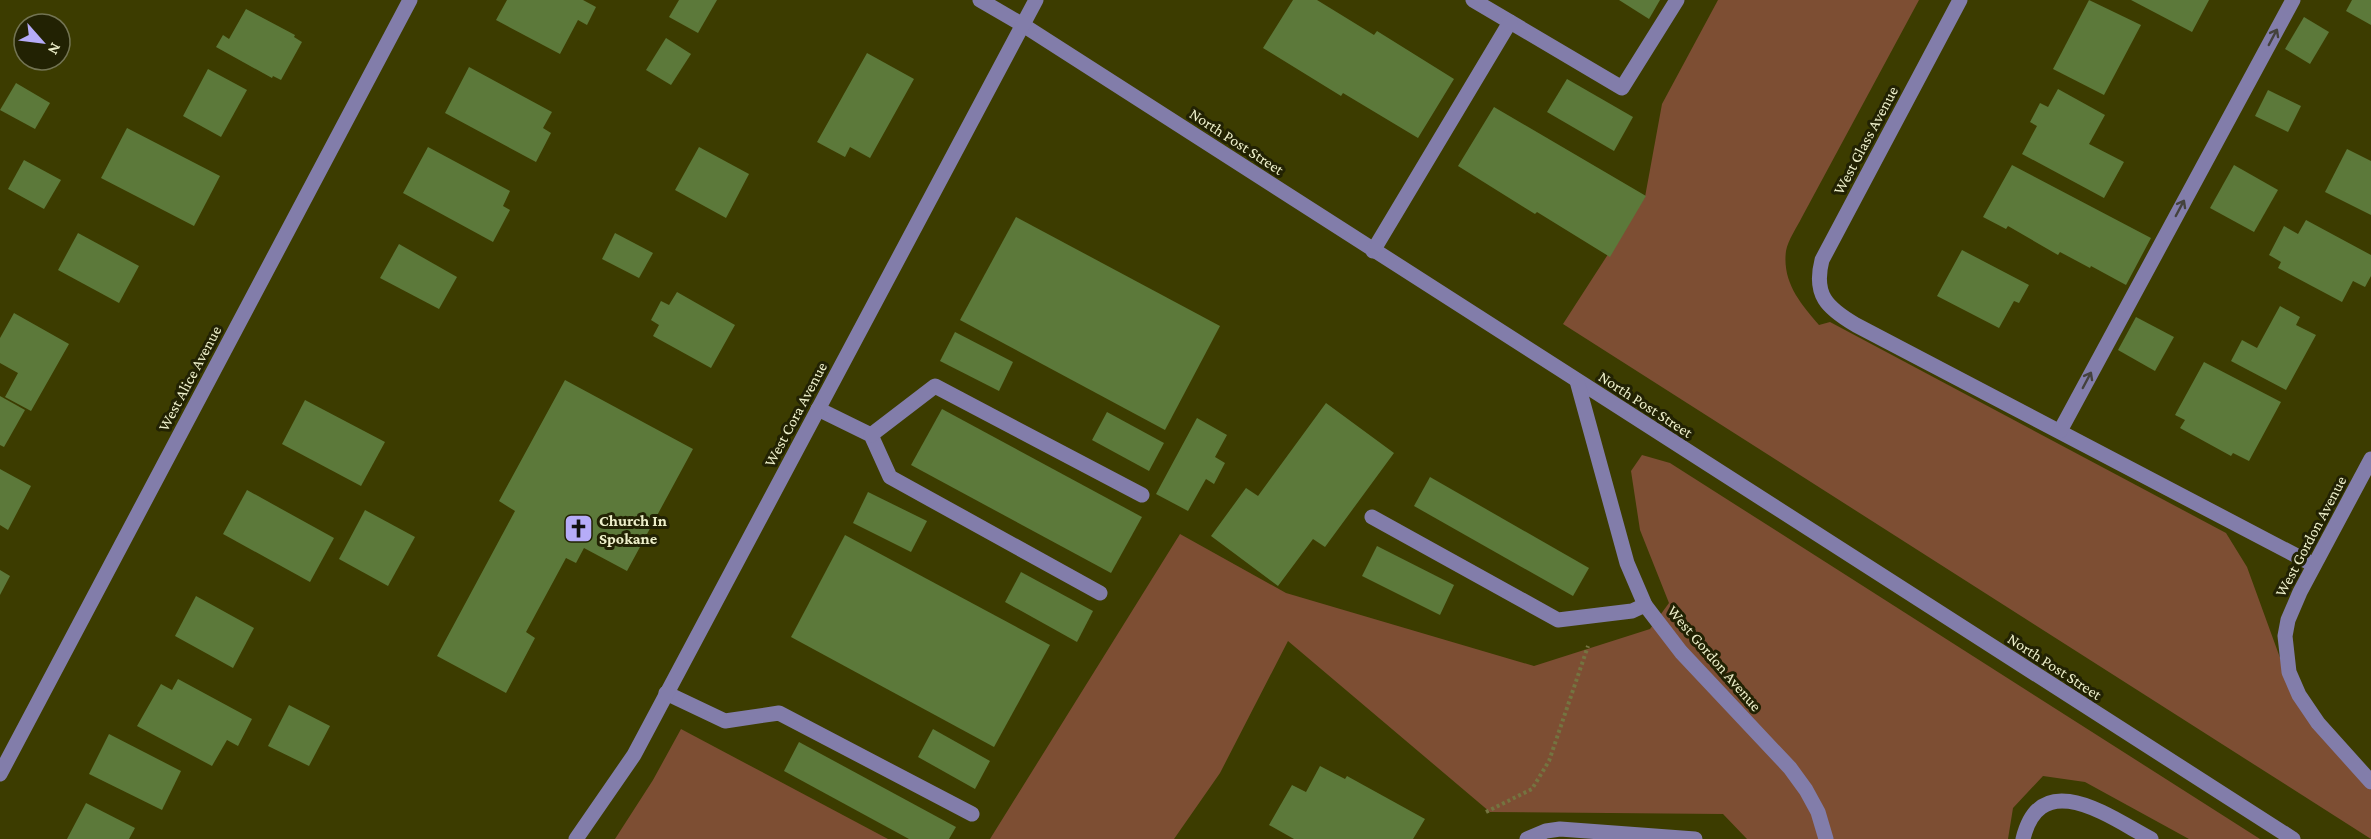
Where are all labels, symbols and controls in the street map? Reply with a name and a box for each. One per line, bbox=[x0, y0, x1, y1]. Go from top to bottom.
north arrow bbox=[12, 12, 72, 72]
one-way arrow bbox=[2268, 28, 2279, 46]
text: N bbox=[45, 40, 65, 58]
street label: West Glass Avenue bbox=[1830, 83, 1901, 197]
street label: North Post Street bbox=[1187, 105, 1288, 179]
one-way arrow bbox=[2174, 200, 2186, 217]
street label: West Alice Avenue bbox=[155, 323, 224, 434]
street label: West Cora Avenue bbox=[761, 359, 830, 469]
street label: North Post Street bbox=[1596, 368, 1697, 442]
one-way arrow bbox=[2082, 371, 2093, 389]
street label: West Gordon Avenue bbox=[2271, 473, 2349, 599]
place label: Church In Spokane bbox=[599, 512, 667, 547]
church icon: Church In Spokane bbox=[562, 513, 594, 545]
street label: West Gordon Avenue bbox=[1664, 602, 1765, 715]
street label: North Post Street bbox=[2005, 630, 2106, 704]

